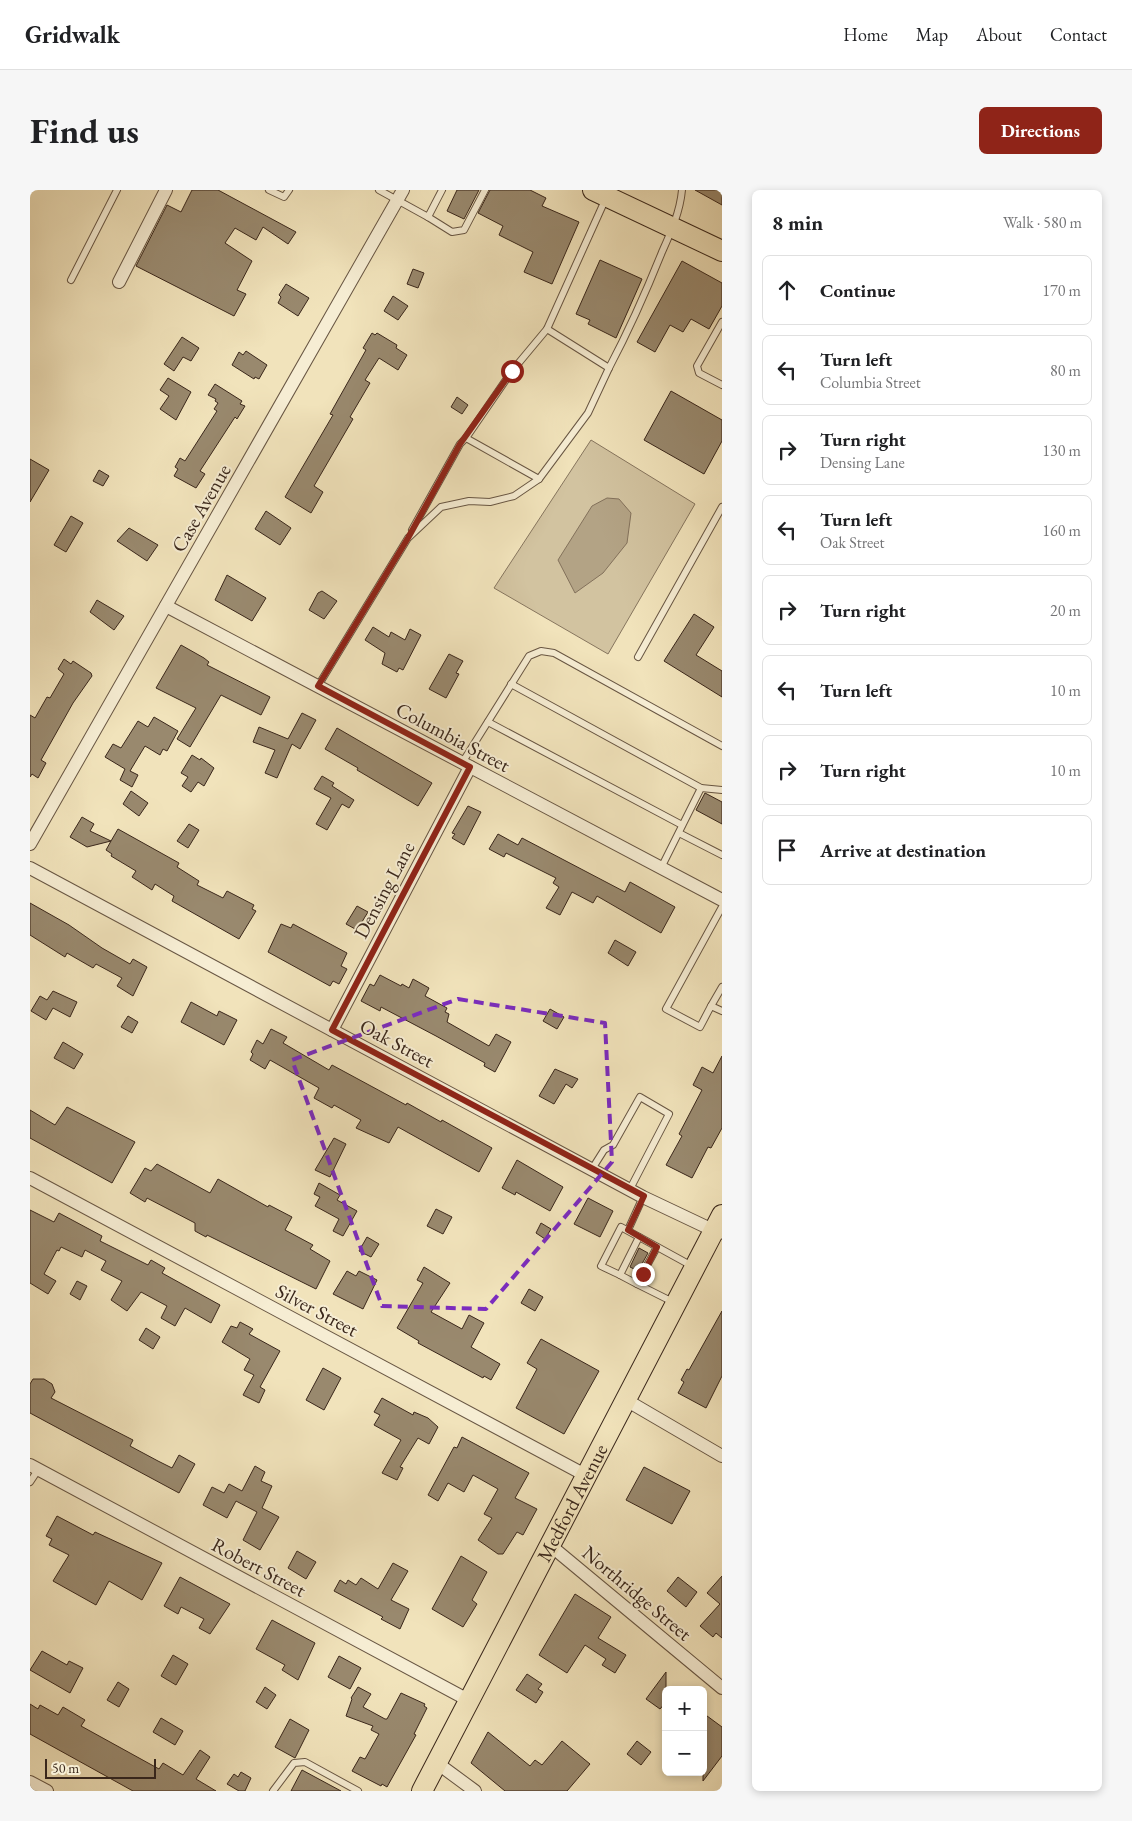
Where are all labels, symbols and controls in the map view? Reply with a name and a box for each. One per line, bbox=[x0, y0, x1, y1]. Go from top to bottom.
text: Gridwalk bbox=[25, 19, 120, 50]
text: Home bbox=[843, 23, 888, 46]
text: Map bbox=[916, 23, 948, 46]
text: About bbox=[976, 23, 1022, 46]
text: Contact bbox=[1050, 23, 1107, 46]
button: Directions bbox=[979, 107, 1102, 154]
text: Find us bbox=[30, 108, 139, 153]
text: 8 min bbox=[772, 209, 823, 236]
text: Walk · 580 m bbox=[1003, 212, 1082, 233]
icon: ahead bbox=[773, 276, 801, 304]
text: Continue bbox=[820, 278, 895, 303]
text: 170 m bbox=[1042, 280, 1081, 301]
text: Turn left bbox=[820, 347, 892, 372]
icon: left bbox=[773, 356, 801, 384]
route start bbox=[501, 360, 524, 383]
text: 80 m bbox=[1050, 360, 1081, 381]
text: Columbia Street bbox=[820, 372, 921, 393]
text: Turn right bbox=[820, 427, 906, 452]
icon: right bbox=[773, 436, 801, 464]
text: 130 m bbox=[1042, 440, 1081, 461]
text: Densing Lane bbox=[820, 452, 905, 473]
street label: Case Avenue bbox=[165, 459, 237, 557]
text: Turn left bbox=[820, 507, 892, 532]
icon: left bbox=[773, 516, 801, 544]
text: 160 m bbox=[1042, 520, 1081, 541]
text: Oak Street bbox=[820, 532, 884, 553]
icon: right bbox=[773, 596, 801, 624]
text: Turn right bbox=[820, 598, 906, 623]
text: 20 m bbox=[1050, 600, 1081, 621]
icon: left bbox=[773, 676, 801, 704]
text: Turn left bbox=[820, 678, 892, 703]
text: 10 m bbox=[1050, 680, 1081, 701]
street label: Columbia Street bbox=[391, 696, 515, 778]
icon: right bbox=[773, 756, 801, 784]
text: Turn right bbox=[820, 758, 906, 783]
text: 10 m bbox=[1050, 760, 1081, 781]
icon: arrive bbox=[773, 836, 801, 864]
street label: Densing Lane bbox=[348, 837, 420, 943]
text: Arrive at destination bbox=[820, 838, 986, 863]
street label: Oak Street bbox=[355, 1013, 439, 1074]
route end bbox=[632, 1263, 655, 1286]
street label: Silver Street bbox=[271, 1277, 363, 1343]
street label: Medford Avenue bbox=[531, 1439, 614, 1566]
street label: Robert Street bbox=[207, 1531, 311, 1603]
street label: Northridge Street bbox=[577, 1540, 698, 1647]
map controls bbox=[662, 1686, 707, 1776]
button: + bbox=[662, 1686, 707, 1731]
button: − bbox=[662, 1731, 707, 1776]
scale bar bbox=[45, 1756, 156, 1779]
text: 50 m bbox=[52, 1759, 79, 1777]

